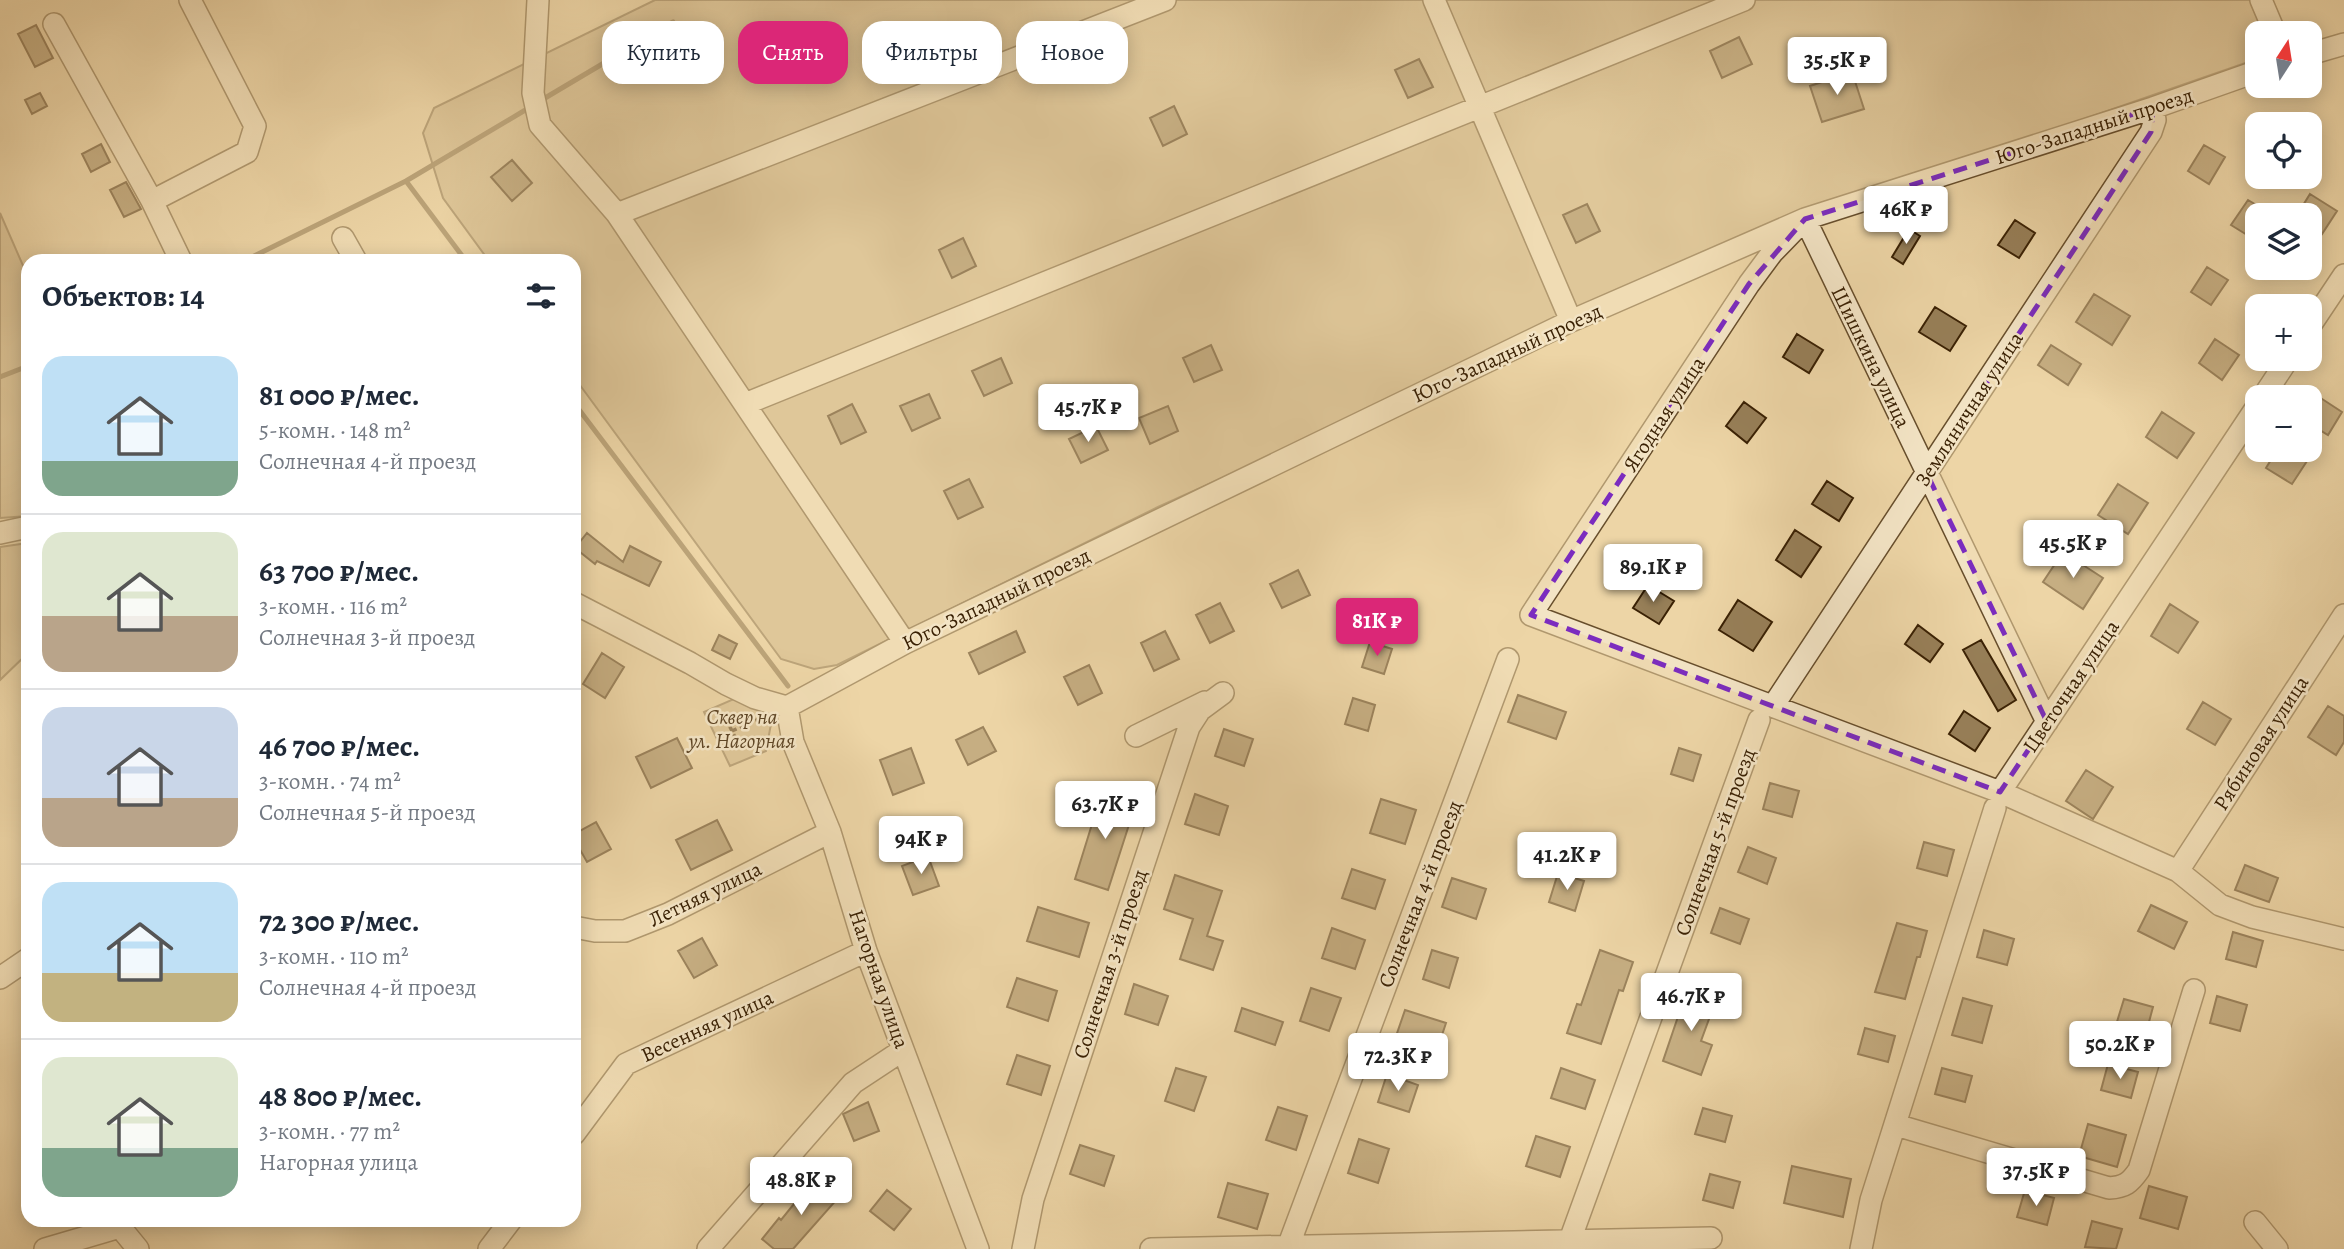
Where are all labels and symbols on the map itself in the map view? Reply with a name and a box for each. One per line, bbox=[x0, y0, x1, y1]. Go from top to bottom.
north arrow bbox=[2245, 21, 2322, 98]
pin: 35.5K ₽ bbox=[1772, 38, 1902, 97]
street label: Юго-Западный проезд bbox=[1992, 81, 2196, 171]
pin: 46K ₽ bbox=[1857, 187, 1955, 246]
street label: Шишкина улица bbox=[1825, 281, 1918, 433]
street label: Юго-Западный проезд bbox=[1408, 297, 1606, 409]
street label: Земляничная улица bbox=[1908, 326, 2030, 492]
street label: Ягодная улица bbox=[1616, 351, 1712, 477]
pin: 45.7K ₽ bbox=[1023, 384, 1153, 444]
pin: 45.5K ₽ bbox=[2008, 520, 2138, 580]
street label: Юго-Западный проезд bbox=[897, 541, 1095, 657]
pin: 89.1K ₽ bbox=[1588, 544, 1718, 604]
pin: 81K ₽ bbox=[1328, 598, 1426, 658]
street label: Цветочная улица bbox=[2016, 614, 2126, 758]
street label: Рябиновая улица bbox=[2207, 670, 2315, 816]
park label: Сквер на ул. Нагорная bbox=[686, 703, 795, 755]
street label: Солнечная 5-й проезд bbox=[1668, 744, 1762, 940]
pin: 63.7K ₽ bbox=[1040, 782, 1170, 841]
street label: Солнечная 4-й проезд bbox=[1371, 796, 1469, 992]
pin: 94K ₽ bbox=[872, 816, 970, 876]
pin: 41.2K ₽ bbox=[1502, 832, 1632, 892]
street label: Летняя улица bbox=[644, 854, 766, 933]
street label: Солнечная 3-й проезд bbox=[1066, 866, 1154, 1062]
street label: Нагорная улица bbox=[842, 906, 916, 1053]
pin: 46.7K ₽ bbox=[1626, 974, 1756, 1033]
street label: Весенняя улица bbox=[636, 983, 778, 1069]
pin: 50.2K ₽ bbox=[2055, 1021, 2185, 1081]
pin: 72.3K ₽ bbox=[1333, 1034, 1463, 1093]
pin: 37.5K ₽ bbox=[1971, 1148, 2101, 1208]
pin: 48.8K ₽ bbox=[736, 1158, 866, 1217]

